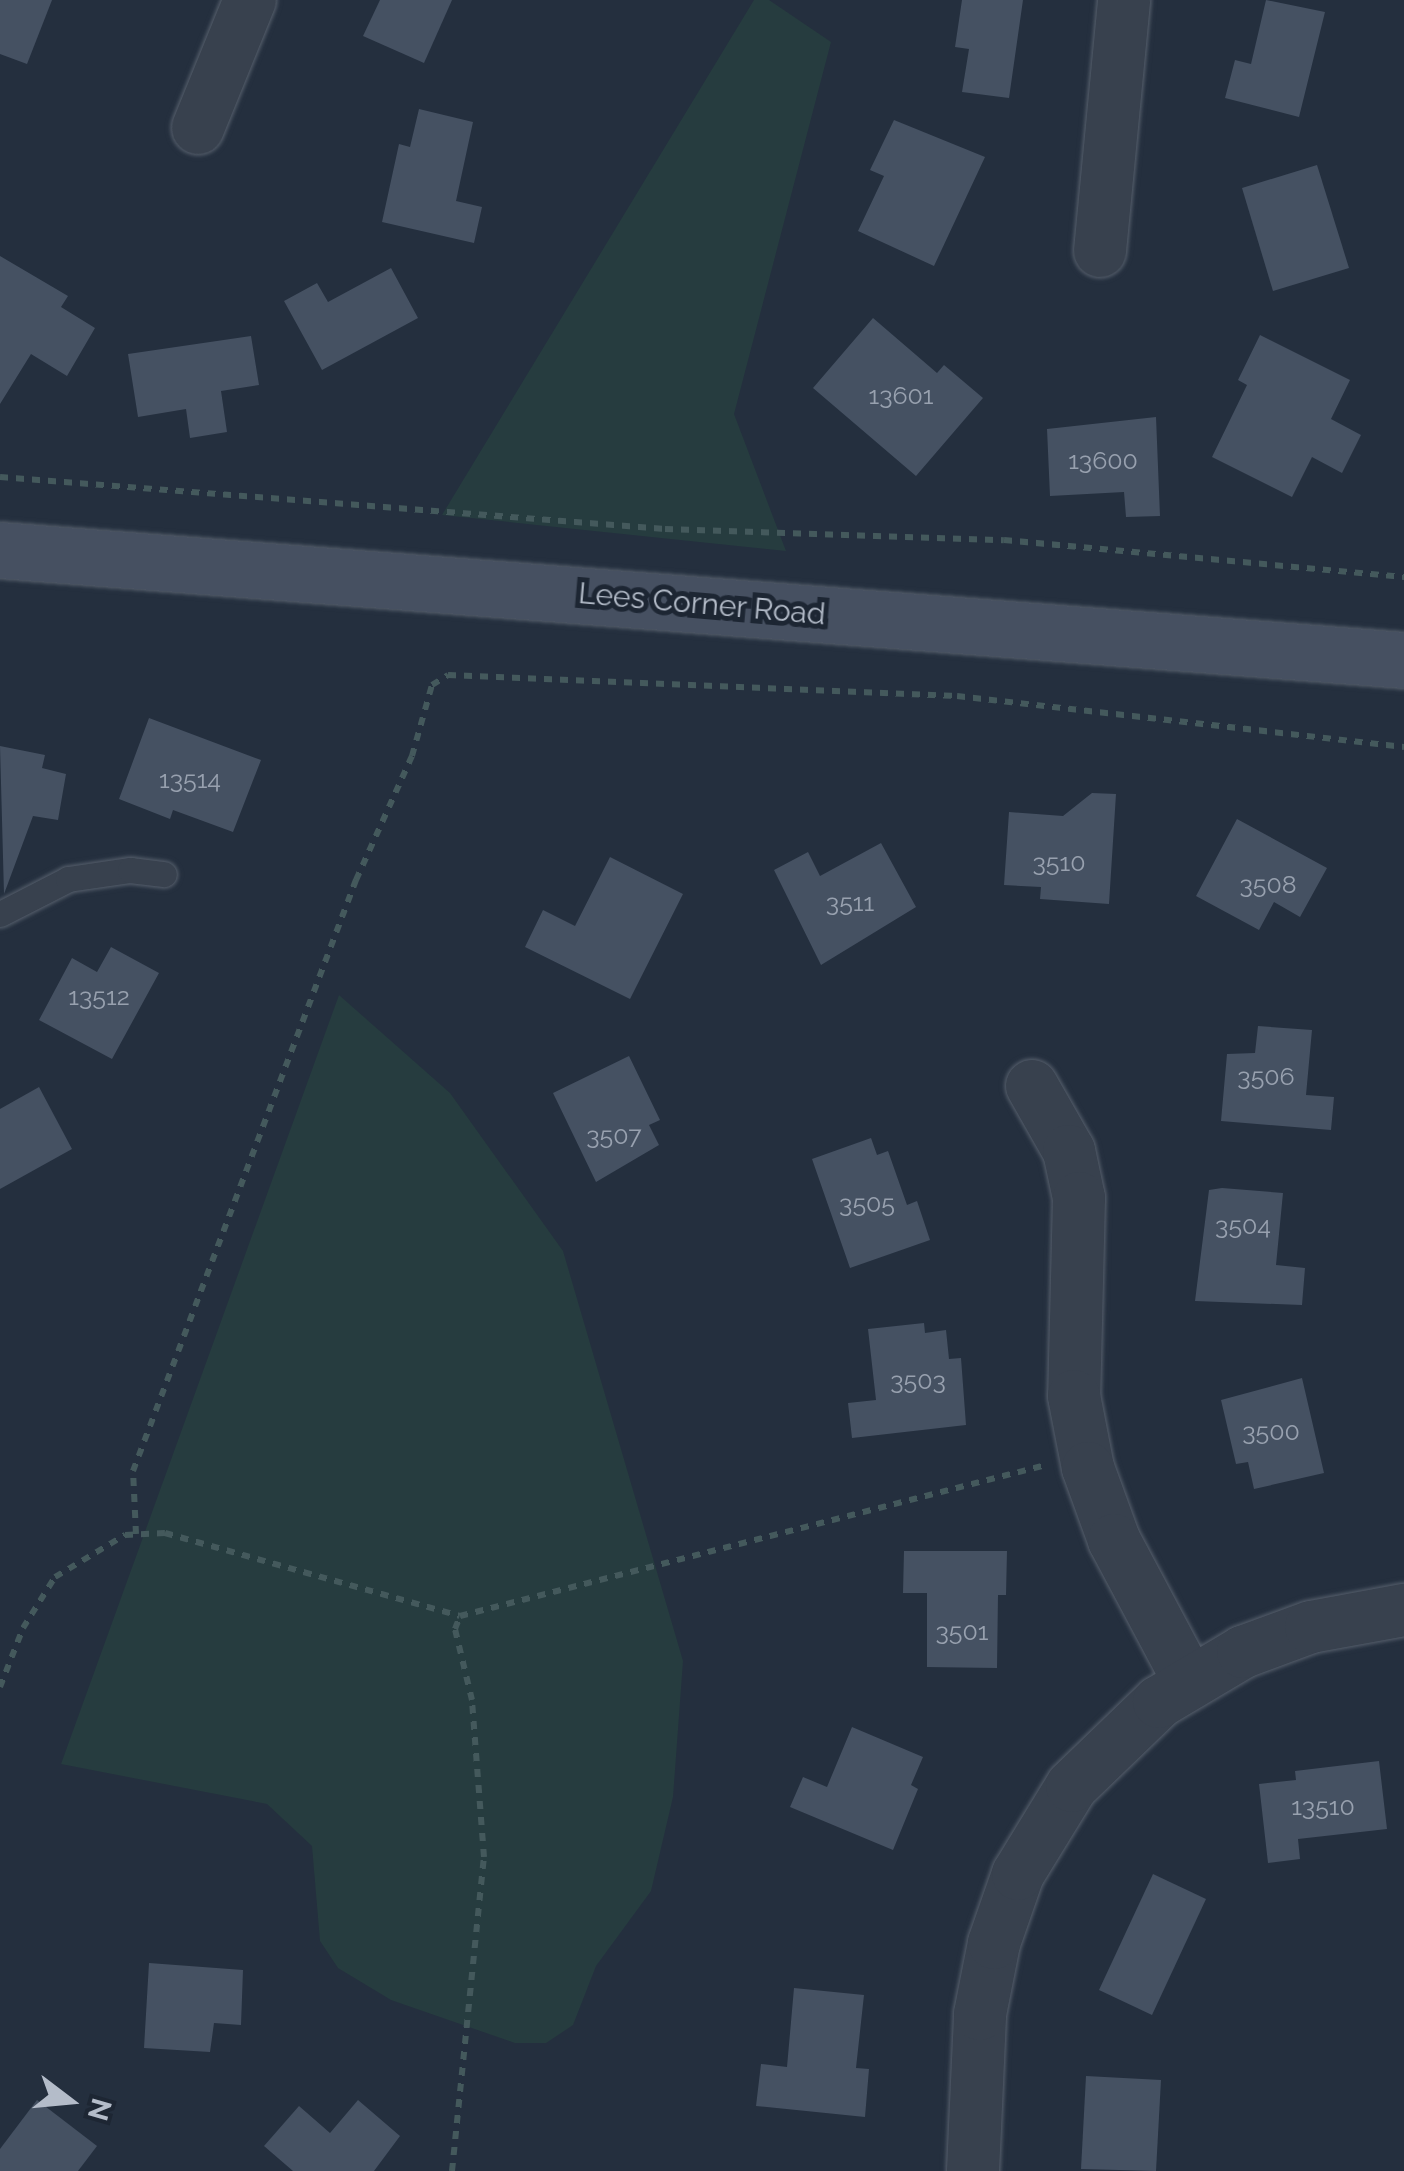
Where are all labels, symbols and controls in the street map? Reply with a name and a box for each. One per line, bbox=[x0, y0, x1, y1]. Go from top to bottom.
house number: 13601 bbox=[868, 380, 934, 410]
house number: 13600 bbox=[1068, 445, 1138, 475]
street label: Lees Corner Road bbox=[577, 575, 827, 633]
house number: 13514 bbox=[159, 764, 221, 794]
house number: 3510 bbox=[1033, 847, 1085, 877]
house number: 3508 bbox=[1239, 869, 1297, 899]
house number: 3511 bbox=[826, 887, 874, 917]
house number: 13512 bbox=[68, 981, 130, 1011]
house number: 3506 bbox=[1237, 1061, 1295, 1091]
house number: 3507 bbox=[586, 1120, 642, 1150]
house number: 3505 bbox=[839, 1188, 895, 1218]
house number: 3504 bbox=[1215, 1210, 1271, 1240]
house number: 3503 bbox=[890, 1365, 946, 1395]
house number: 3500 bbox=[1242, 1416, 1300, 1446]
house number: 3501 bbox=[936, 1616, 988, 1646]
house number: 13510 bbox=[1291, 1791, 1355, 1821]
north arrow bbox=[20, 2051, 120, 2151]
text: N bbox=[81, 2095, 118, 2124]

